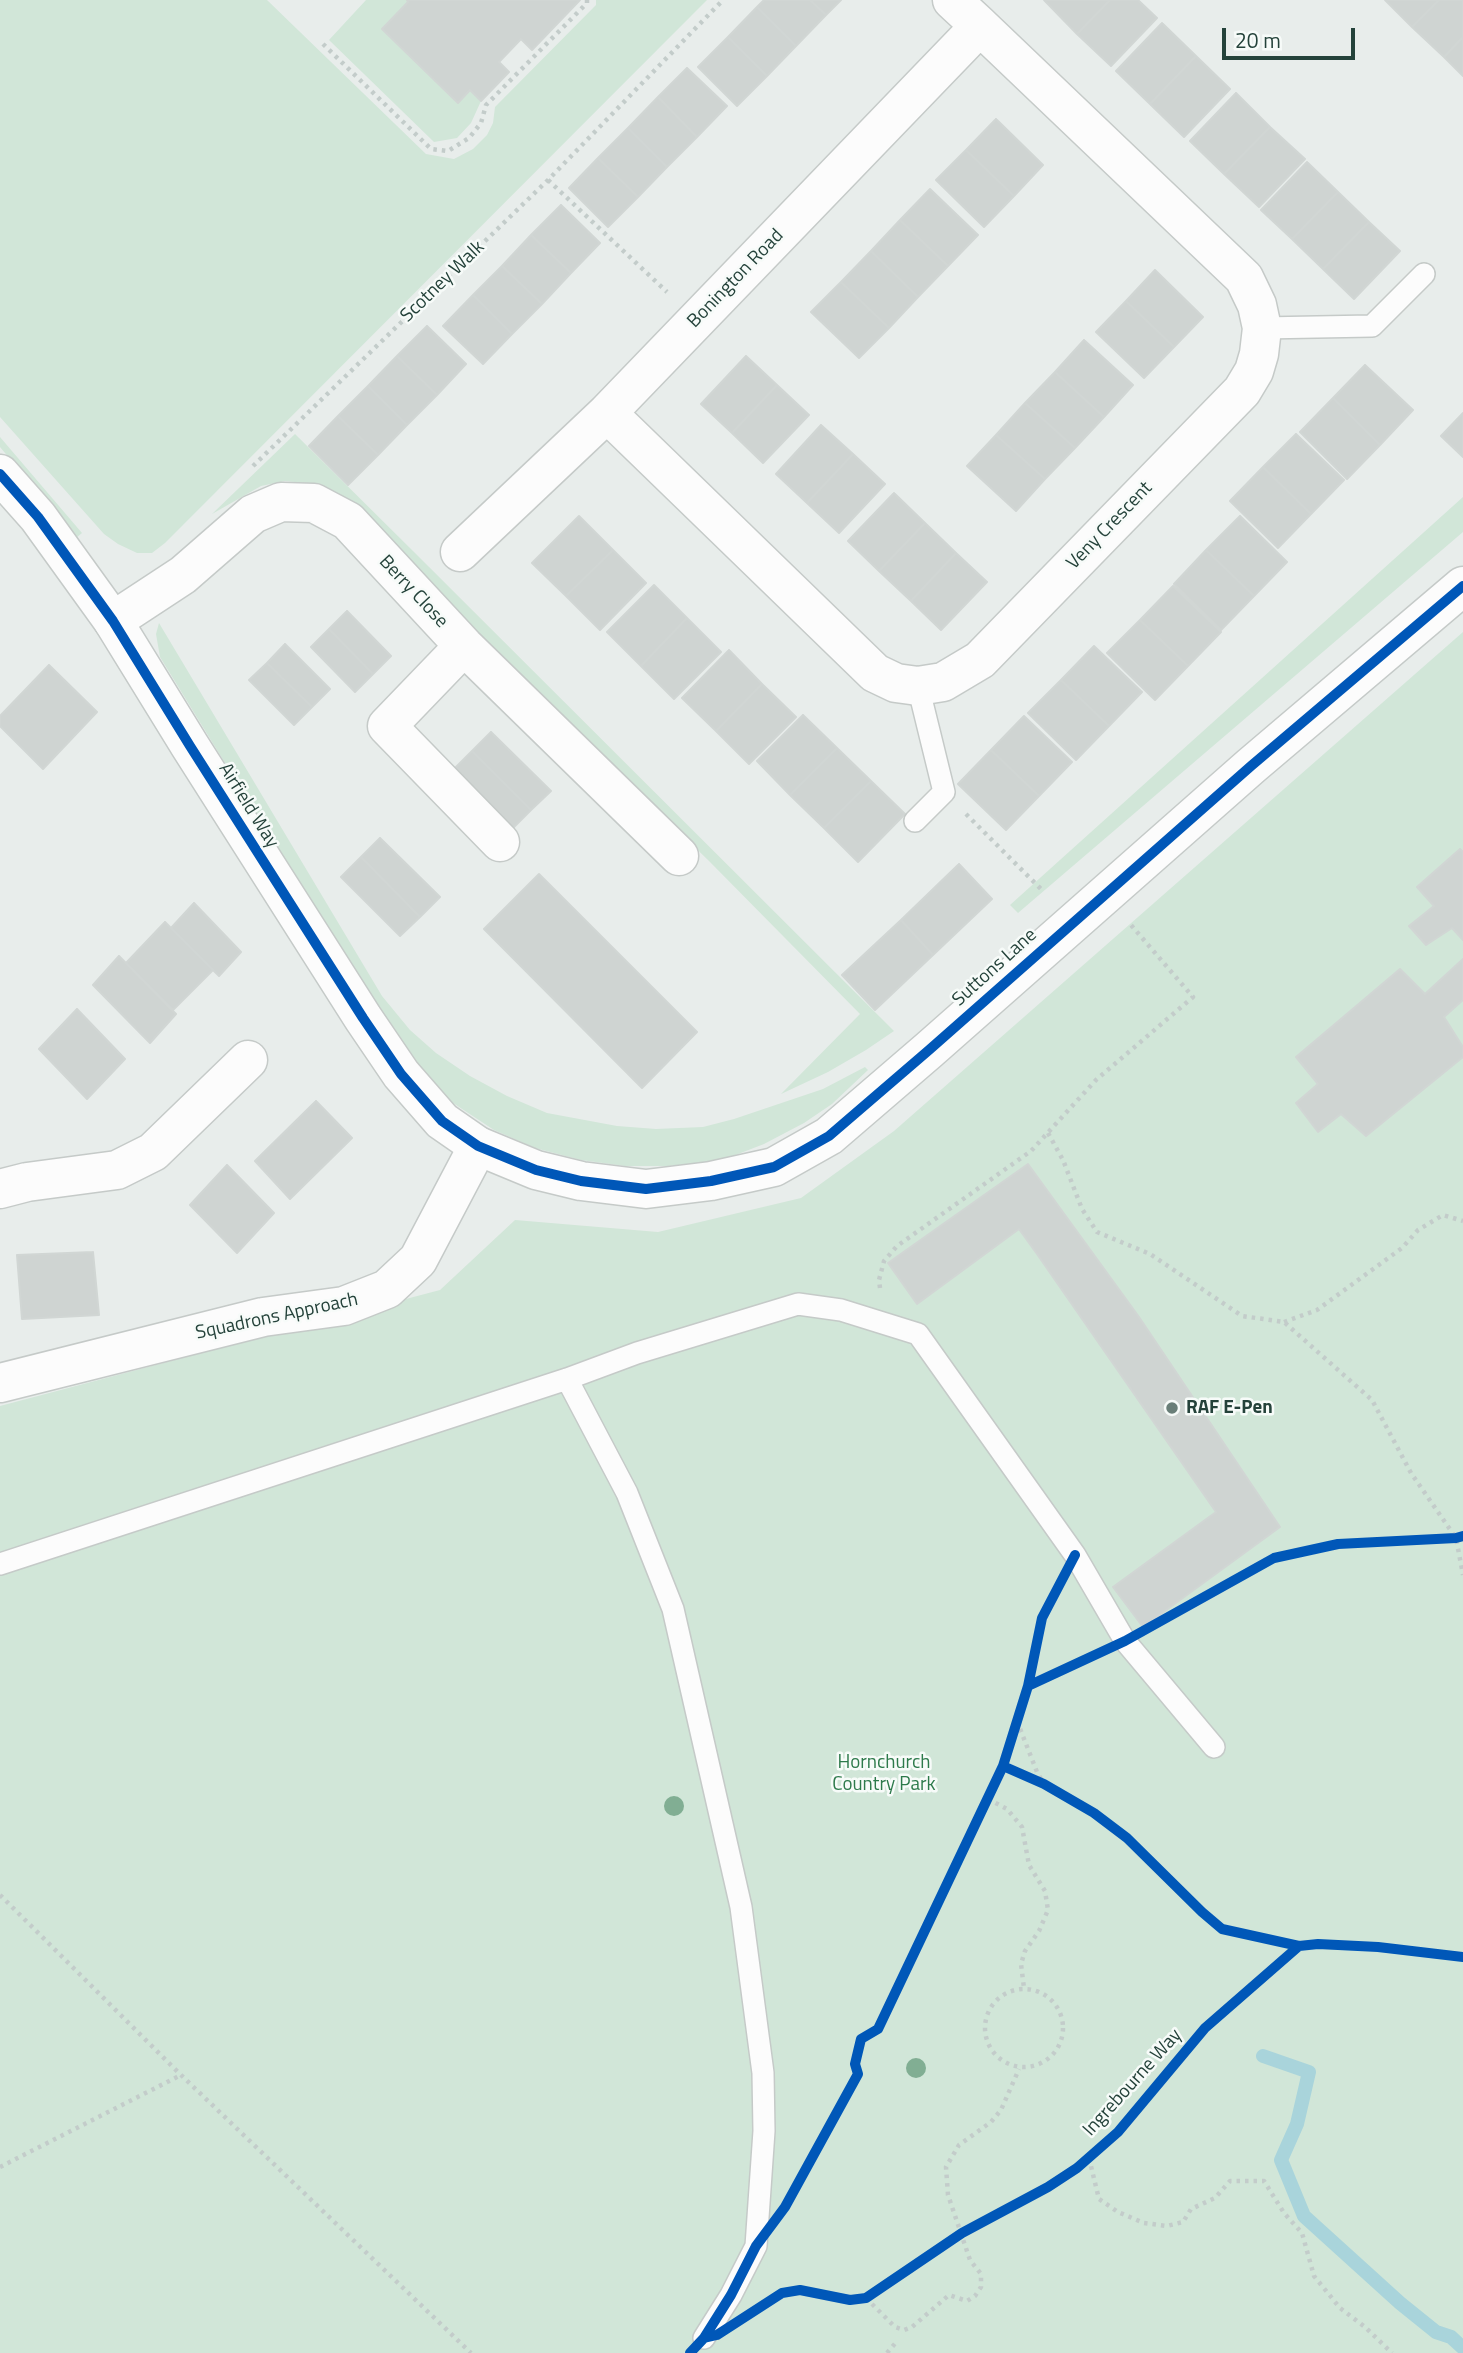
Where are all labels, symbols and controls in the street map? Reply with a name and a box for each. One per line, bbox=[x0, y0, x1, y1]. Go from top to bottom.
scale bar bbox=[1225, 14, 1358, 58]
text: 20 m bbox=[1235, 24, 1281, 56]
street label: Bonington Road bbox=[683, 225, 789, 333]
street label: Scotney Walk bbox=[396, 236, 490, 328]
street label: Veny Crescent bbox=[1063, 477, 1157, 575]
street label: Berry Close bbox=[374, 551, 452, 633]
street label: Airfield Way bbox=[213, 759, 283, 853]
street label: Suttons Lane bbox=[948, 924, 1042, 1012]
street label: Squadrons Approach bbox=[194, 1289, 360, 1345]
place label: RAF E-Pen bbox=[1186, 1397, 1273, 1419]
marker: RAF E-Pen bbox=[1164, 1400, 1180, 1416]
park label: Hornchurch Country Park bbox=[832, 1752, 936, 1796]
street label: Ingrebourne Way bbox=[1079, 2025, 1187, 2141]

